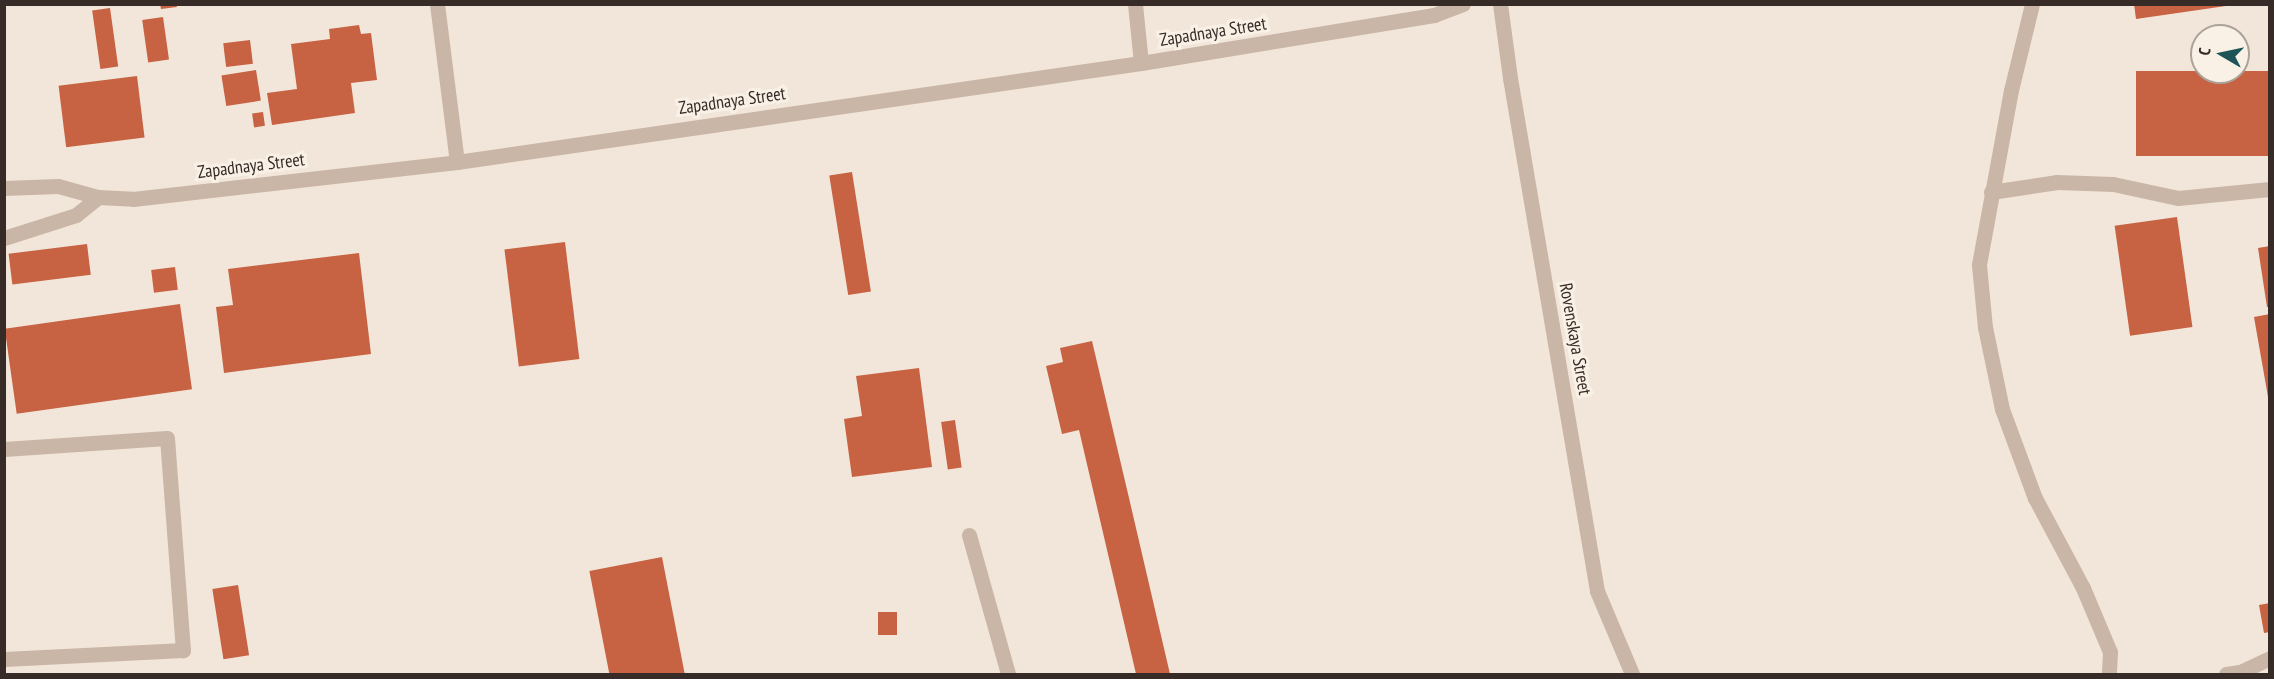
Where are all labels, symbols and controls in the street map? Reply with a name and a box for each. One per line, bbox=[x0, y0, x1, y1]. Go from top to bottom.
street label: Zapadnaya Street bbox=[1158, 13, 1268, 51]
north arrow bbox=[2190, 24, 2250, 84]
text: С bbox=[2194, 46, 2215, 57]
street label: Zapadnaya Street bbox=[677, 83, 787, 119]
street label: Zapadnaya Street bbox=[196, 149, 306, 183]
street label: Rovenskaya Street bbox=[1555, 281, 1595, 397]

